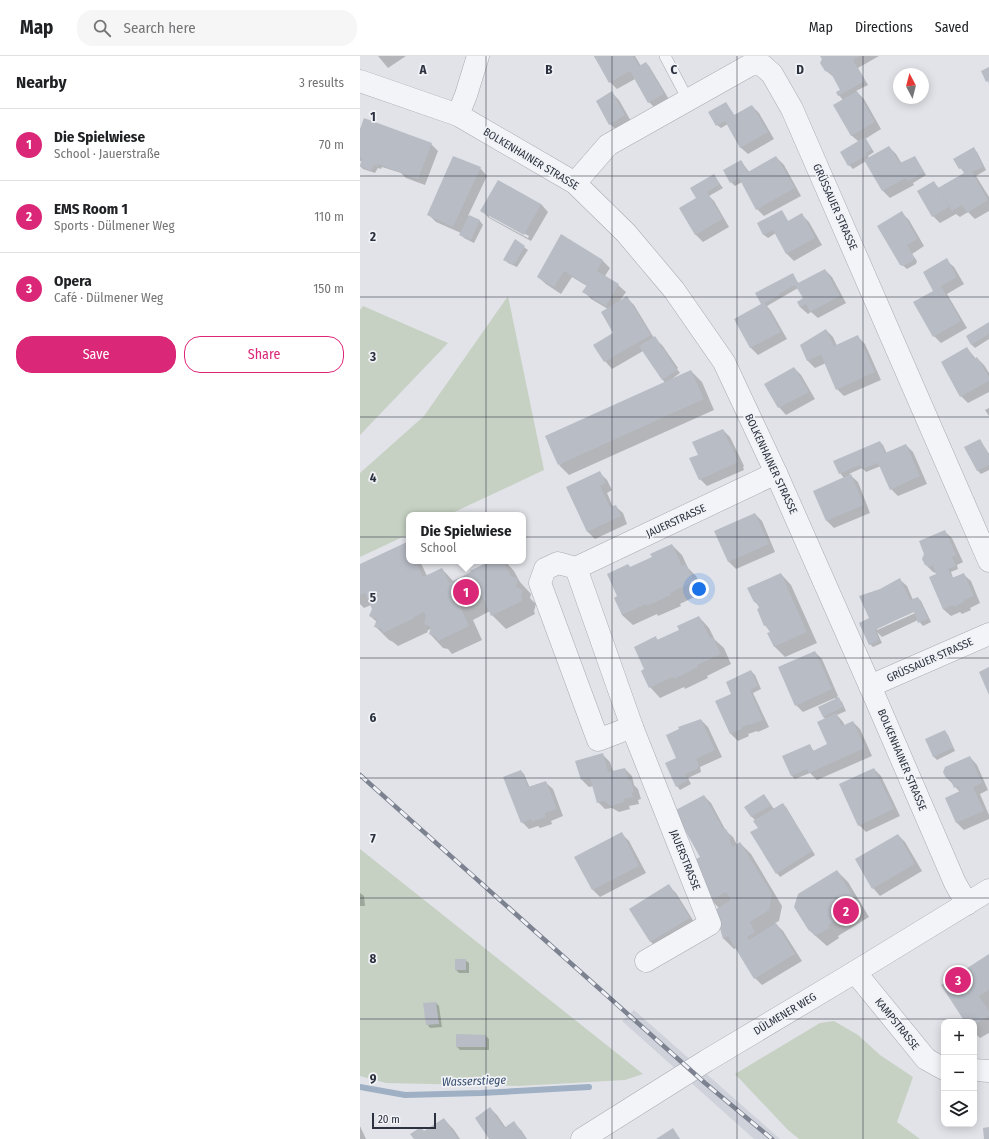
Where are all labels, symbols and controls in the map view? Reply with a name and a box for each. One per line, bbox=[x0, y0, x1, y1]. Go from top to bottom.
search box bbox=[77, 10, 357, 46]
text: Map bbox=[20, 16, 53, 39]
icon: search bbox=[91, 17, 113, 39]
text: Search here bbox=[123, 19, 196, 37]
text: Map bbox=[809, 19, 833, 36]
text: Directions bbox=[855, 19, 913, 36]
text: Saved bbox=[935, 19, 969, 36]
text: A bbox=[418, 62, 427, 77]
text: B bbox=[545, 62, 553, 77]
text: C bbox=[671, 62, 678, 77]
text: D bbox=[796, 62, 804, 77]
north arrow bbox=[893, 68, 929, 104]
text: Nearby bbox=[16, 72, 67, 93]
text: 3 results bbox=[299, 75, 344, 90]
text: 1 bbox=[370, 109, 376, 124]
street label: BOLKENHAINER STRASSE bbox=[481, 125, 581, 193]
text: Die Spielwiese bbox=[54, 128, 145, 146]
text: 1 bbox=[26, 137, 32, 152]
text: 70 m bbox=[319, 137, 344, 152]
text: School · Jauerstraße bbox=[54, 146, 160, 161]
street label: GRÜSSAUER STRASSE bbox=[810, 162, 860, 252]
text: EMS Room 1 bbox=[54, 200, 128, 218]
text: 2 bbox=[26, 209, 32, 224]
text: 110 m bbox=[314, 209, 344, 224]
text: Sports · Dülmener Weg bbox=[54, 218, 175, 233]
text: 2 bbox=[369, 229, 376, 244]
text: Opera bbox=[54, 272, 92, 290]
text: 3 bbox=[26, 281, 32, 296]
text: 150 m bbox=[313, 281, 344, 296]
text: Café · Dülmener Weg bbox=[54, 290, 163, 305]
button: Save bbox=[16, 336, 176, 373]
button: Share bbox=[184, 336, 344, 373]
text: 3 bbox=[369, 349, 376, 364]
street label: BOLKENHAINER STRASSE bbox=[742, 412, 800, 516]
text: 4 bbox=[370, 470, 377, 485]
street label: JAUERSTRASSE bbox=[644, 502, 708, 540]
popup bbox=[406, 512, 526, 564]
text: Die Spielwiese bbox=[420, 522, 512, 540]
text: School bbox=[420, 540, 456, 555]
pin: 1 bbox=[453, 577, 479, 607]
your location bbox=[689, 579, 709, 599]
text: 5 bbox=[370, 590, 376, 605]
street label: GRÜSSAUER STRASSE bbox=[885, 635, 975, 685]
street label: BOLKENHAINER STRASSE bbox=[875, 707, 929, 813]
text: 6 bbox=[370, 710, 377, 725]
street label: JAUERSTRASSE bbox=[667, 828, 703, 892]
text: 7 bbox=[370, 831, 376, 846]
pin: 2 bbox=[833, 896, 859, 926]
text: 8 bbox=[370, 951, 377, 966]
pin: 3 bbox=[945, 965, 971, 995]
street label: DÜLMENER WEG bbox=[751, 990, 819, 1038]
street label: KAMPSTRASSE bbox=[872, 995, 922, 1053]
map controls bbox=[941, 1019, 977, 1127]
button: + bbox=[941, 1019, 977, 1055]
button: − bbox=[941, 1055, 977, 1091]
text: 9 bbox=[370, 1071, 377, 1086]
water label: Wasserstiege bbox=[442, 1073, 507, 1089]
button: layers bbox=[941, 1091, 977, 1127]
scale bar bbox=[372, 1111, 436, 1130]
text: 20 m bbox=[378, 1113, 400, 1126]

